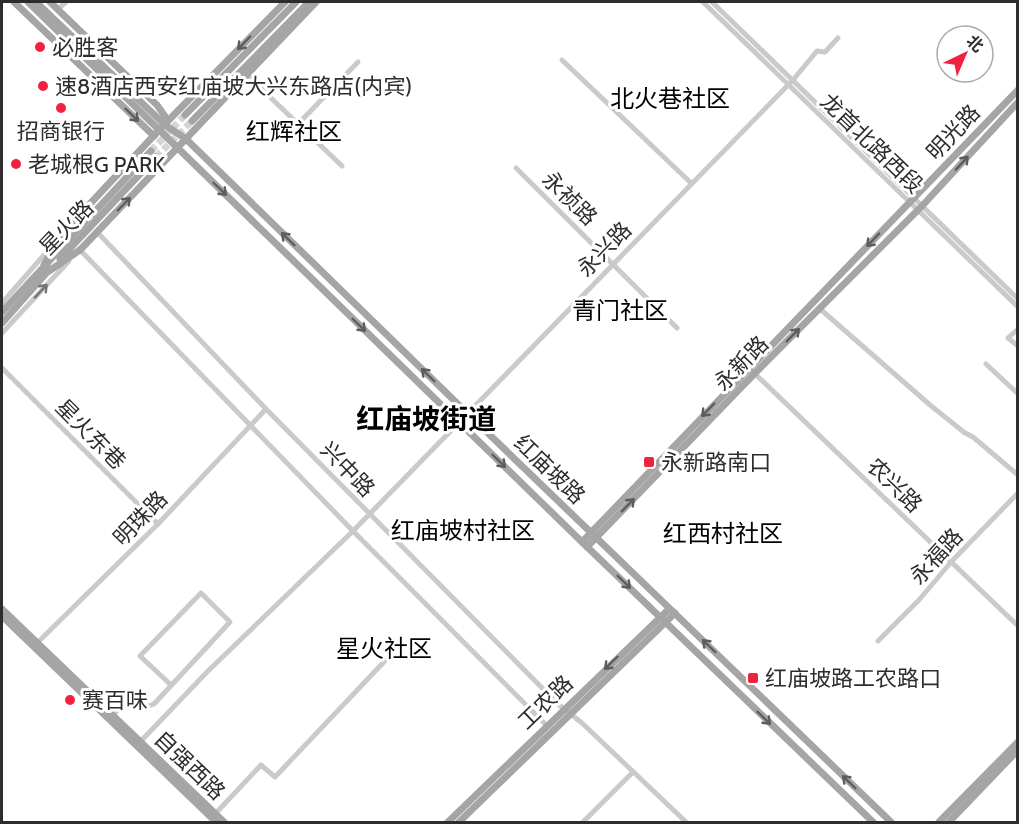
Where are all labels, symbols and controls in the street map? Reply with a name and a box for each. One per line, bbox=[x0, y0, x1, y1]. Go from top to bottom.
north arrow bbox=[935, 24, 995, 84]
text: 北 bbox=[963, 31, 987, 56]
place label: 必胜客 bbox=[52, 34, 118, 61]
one-way arrow bbox=[237, 36, 251, 51]
marker: 必胜客 bbox=[33, 40, 47, 54]
place label: 速8酒店西安红庙坡大兴东路店(内宾) bbox=[55, 73, 412, 100]
marker: 速8酒店西安红庙坡大兴东路店(内宾) bbox=[36, 79, 50, 93]
district label: 北火巷社区 bbox=[610, 84, 730, 113]
street label: 龙首北路西段 bbox=[815, 88, 929, 199]
street label: 明光路 bbox=[921, 99, 986, 166]
marker: 招商银行 bbox=[54, 101, 68, 115]
one-way arrow bbox=[124, 108, 139, 122]
district label: 红辉社区 bbox=[246, 117, 342, 146]
place label: 招商银行 bbox=[17, 118, 105, 145]
place label: 老城根G PARK bbox=[28, 151, 165, 178]
one-way arrow bbox=[954, 156, 968, 171]
marker: 老城根G PARK bbox=[9, 157, 23, 171]
street label: 永祯路 bbox=[537, 166, 603, 231]
one-way arrow bbox=[212, 182, 227, 196]
street label: 星火路 bbox=[34, 194, 99, 260]
one-way arrow bbox=[117, 197, 131, 212]
street label: 永兴路 bbox=[572, 216, 637, 282]
one-way arrow bbox=[281, 231, 296, 246]
one-way arrow bbox=[866, 233, 880, 248]
one-way arrow bbox=[33, 284, 47, 299]
district label: 青门社区 bbox=[572, 296, 668, 325]
one-way arrow bbox=[352, 318, 367, 332]
one-way arrow bbox=[786, 327, 800, 342]
street label: 永新路 bbox=[709, 330, 774, 396]
one-way arrow bbox=[420, 368, 435, 382]
street label: 星火东巷 bbox=[50, 394, 131, 475]
district label: 红庙坡街道 bbox=[356, 402, 496, 436]
one-way arrow bbox=[701, 403, 715, 418]
street label: 红庙坡路 bbox=[509, 429, 591, 510]
street label: 兴中路 bbox=[315, 436, 380, 502]
place label: 永新路南口 bbox=[661, 449, 771, 476]
street label: 农兴路 bbox=[862, 453, 928, 518]
one-way arrow bbox=[492, 454, 507, 468]
marker: 永新路南口 bbox=[642, 455, 656, 469]
street label: 明珠路 bbox=[108, 485, 173, 551]
one-way arrow bbox=[621, 498, 635, 513]
district label: 红庙坡村社区 bbox=[391, 516, 535, 545]
district label: 红西村社区 bbox=[663, 519, 783, 548]
street label: 永福路 bbox=[904, 523, 968, 590]
one-way arrow bbox=[617, 575, 632, 589]
district label: 星火社区 bbox=[336, 634, 432, 663]
one-way arrow bbox=[702, 639, 717, 653]
one-way arrow bbox=[604, 656, 619, 670]
place label: 红庙坡路工农路口 bbox=[765, 665, 941, 692]
street label: 工农路 bbox=[512, 670, 578, 735]
marker: 红庙坡路工农路口 bbox=[746, 671, 760, 685]
place label: 赛百味 bbox=[82, 687, 148, 714]
marker: 赛百味 bbox=[63, 693, 77, 707]
one-way arrow bbox=[757, 710, 772, 725]
street label: 自强西路 bbox=[149, 725, 231, 806]
one-way arrow bbox=[842, 775, 857, 789]

